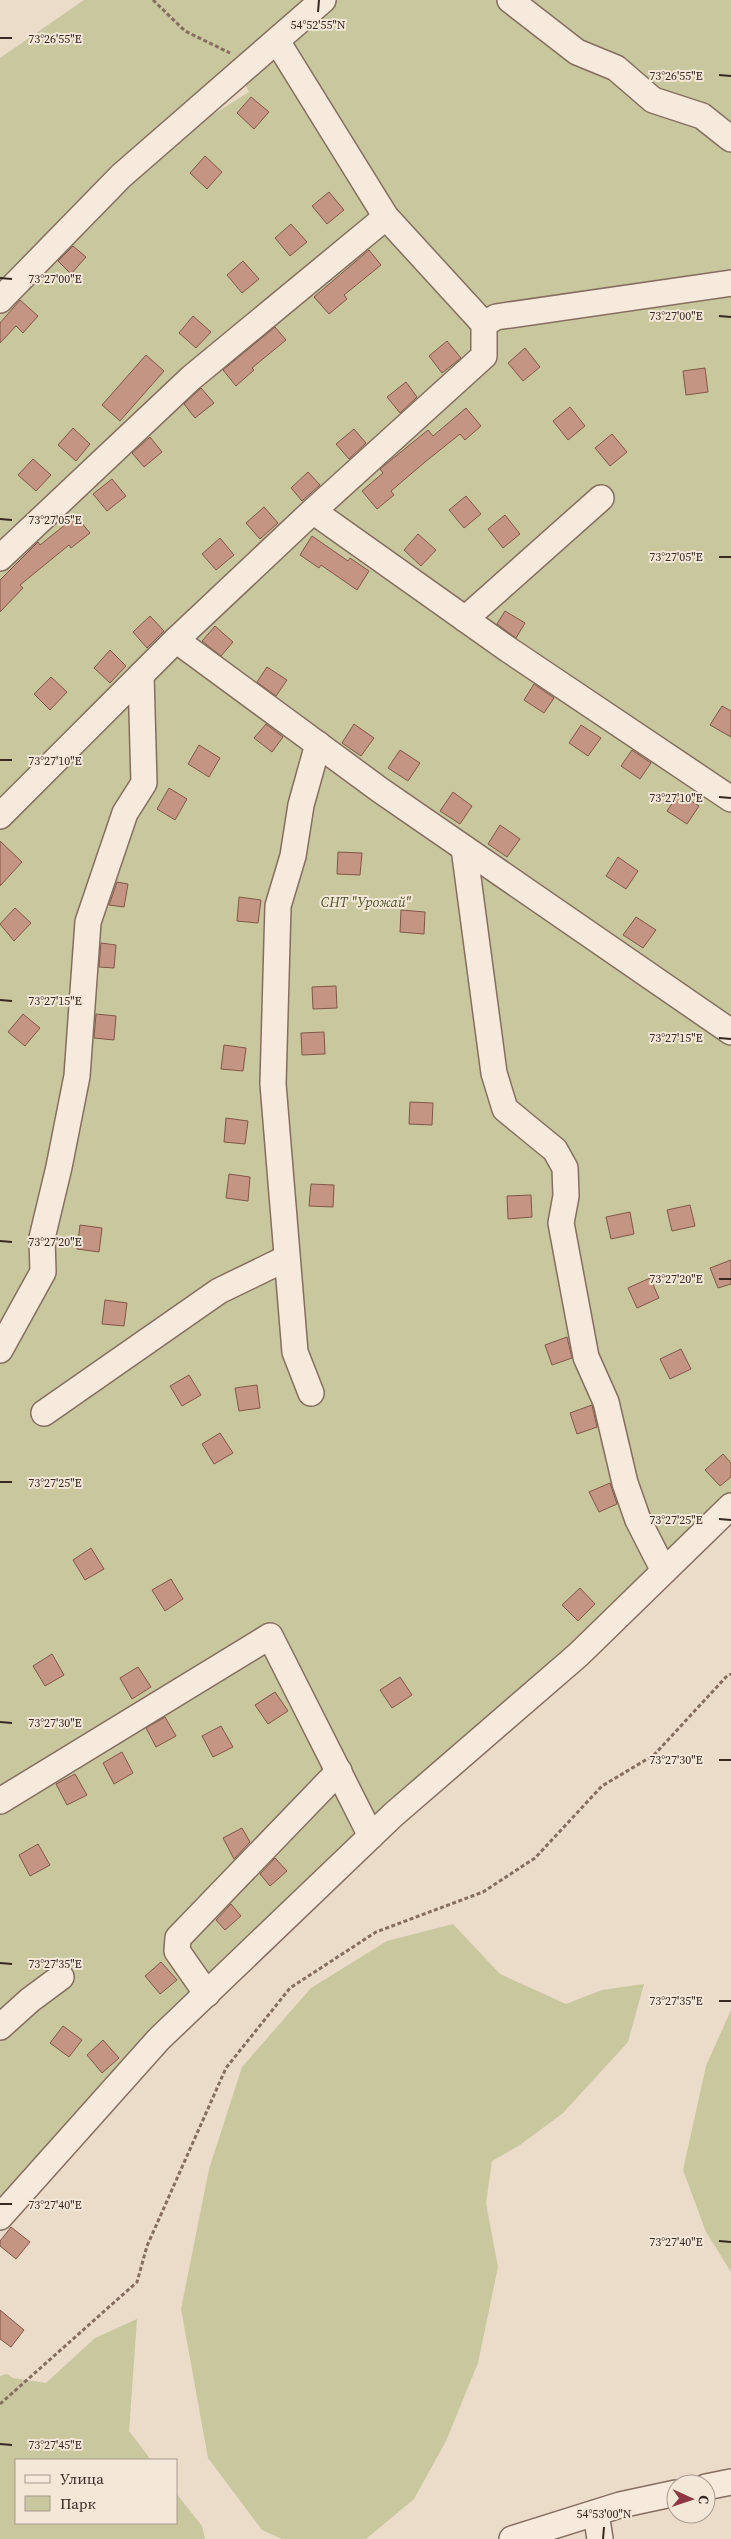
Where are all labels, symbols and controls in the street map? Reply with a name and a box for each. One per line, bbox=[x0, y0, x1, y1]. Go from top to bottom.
text: 54°52'55"N bbox=[290, 17, 346, 33]
text: 73°26'55"E bbox=[28, 31, 82, 47]
text: 73°26'55"E bbox=[649, 68, 703, 84]
text: 73°27'00"E bbox=[28, 271, 82, 287]
text: 73°27'00"E bbox=[649, 308, 703, 324]
text: 73°27'05"E bbox=[28, 512, 82, 528]
text: 73°27'05"E bbox=[649, 549, 703, 565]
text: 73°27'10"E bbox=[28, 753, 82, 769]
text: 73°27'10"E bbox=[649, 790, 703, 806]
park label: СНТ "Урожай" bbox=[321, 892, 411, 912]
text: 73°27'15"E bbox=[28, 993, 82, 1009]
text: 73°27'15"E bbox=[649, 1030, 703, 1046]
text: 73°27'20"E bbox=[28, 1234, 82, 1250]
text: 73°27'20"E bbox=[649, 1271, 703, 1287]
text: 73°27'25"E bbox=[28, 1475, 82, 1491]
text: 73°27'25"E bbox=[649, 1512, 703, 1528]
text: 73°27'30"E bbox=[28, 1715, 82, 1731]
text: 73°27'30"E bbox=[649, 1752, 703, 1768]
text: 73°27'35"E bbox=[28, 1956, 82, 1972]
text: 73°27'35"E bbox=[649, 1993, 703, 2009]
text: 73°27'40"E bbox=[28, 2197, 82, 2213]
text: 73°27'40"E bbox=[649, 2234, 703, 2250]
text: 73°27'45"E bbox=[28, 2437, 82, 2453]
legend bbox=[15, 2459, 178, 2524]
text: Улица bbox=[60, 2468, 104, 2489]
north arrow bbox=[666, 2474, 716, 2524]
text: Парк bbox=[60, 2493, 96, 2514]
text: С bbox=[694, 2495, 714, 2505]
text: 54°53'00"N bbox=[576, 2506, 632, 2522]

